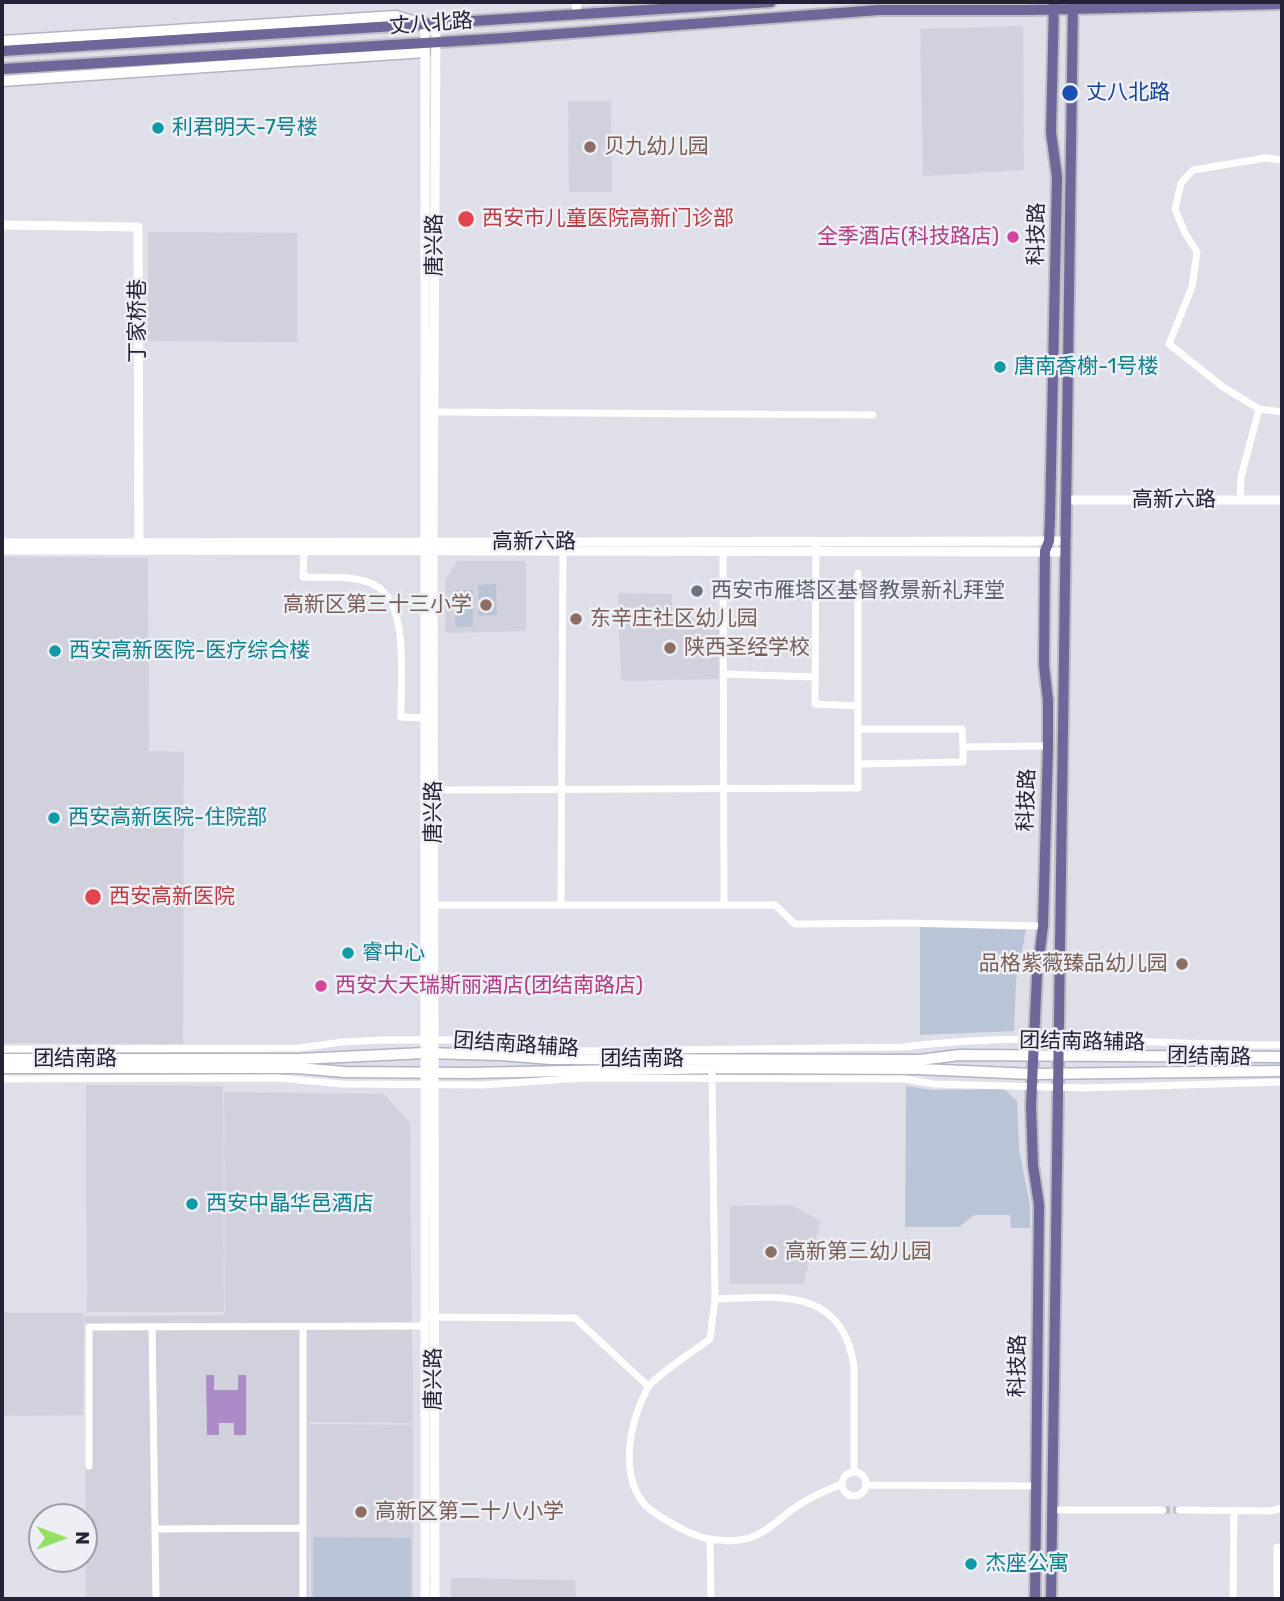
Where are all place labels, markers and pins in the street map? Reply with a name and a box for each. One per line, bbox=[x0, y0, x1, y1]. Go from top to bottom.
place label: 丈八北路 bbox=[1086, 80, 1170, 106]
marker: 丈八北路 bbox=[1060, 83, 1080, 103]
place label: 利君明天-7号楼 bbox=[172, 115, 318, 141]
marker: 利君明天-7号楼 bbox=[150, 120, 166, 136]
place label: 贝九幼儿园 bbox=[604, 134, 709, 160]
marker: 贝九幼儿园 bbox=[582, 139, 598, 155]
place label: 西安市儿童医院高新门诊部 bbox=[482, 206, 734, 232]
marker: 西安市儿童医院高新门诊部 bbox=[456, 209, 476, 229]
place label: 全季酒店(科技路店) bbox=[817, 224, 999, 250]
marker: 全季酒店(科技路店) bbox=[1005, 229, 1021, 245]
place label: 唐南香榭-1号楼 bbox=[1014, 354, 1158, 380]
marker: 唐南香榭-1号楼 bbox=[992, 359, 1008, 375]
place label: 西安市雁塔区基督教景新礼拜堂 bbox=[711, 578, 1005, 604]
marker: 西安市雁塔区基督教景新礼拜堂 bbox=[689, 583, 705, 599]
place label: 高新区第三十三小学 bbox=[283, 592, 472, 618]
marker: 高新区第三十三小学 bbox=[478, 597, 494, 613]
place label: 东辛庄社区幼儿园 bbox=[590, 606, 758, 632]
marker: 东辛庄社区幼儿园 bbox=[568, 611, 584, 627]
place label: 陕西圣经学校 bbox=[684, 635, 810, 661]
place label: 西安高新医院-医疗综合楼 bbox=[69, 638, 310, 664]
marker: 陕西圣经学校 bbox=[662, 640, 678, 656]
marker: 西安高新医院-医疗综合楼 bbox=[47, 643, 63, 659]
place label: 西安高新医院-住院部 bbox=[68, 805, 267, 831]
marker: 西安高新医院-住院部 bbox=[46, 810, 62, 826]
place label: 西安高新医院 bbox=[109, 884, 235, 910]
marker: 西安高新医院 bbox=[83, 887, 103, 907]
place label: 睿中心 bbox=[362, 940, 425, 966]
marker: 睿中心 bbox=[340, 945, 356, 961]
place label: 品格紫薇臻品幼儿园 bbox=[979, 951, 1168, 977]
marker: 品格紫薇臻品幼儿园 bbox=[1174, 956, 1190, 972]
place label: 西安大天瑞斯丽酒店(团结南路店) bbox=[335, 973, 643, 999]
marker: 西安大天瑞斯丽酒店(团结南路店) bbox=[313, 978, 329, 994]
place label: 西安中晶华邑酒店 bbox=[206, 1191, 374, 1217]
marker: 西安中晶华邑酒店 bbox=[184, 1196, 200, 1212]
place label: 高新第三幼儿园 bbox=[785, 1239, 932, 1265]
marker: 高新第三幼儿园 bbox=[763, 1244, 779, 1260]
place label: 高新区第二十八小学 bbox=[375, 1499, 564, 1525]
marker: 高新区第二十八小学 bbox=[353, 1504, 369, 1520]
place label: 杰座公寓 bbox=[985, 1551, 1069, 1577]
marker: 杰座公寓 bbox=[963, 1556, 979, 1572]

